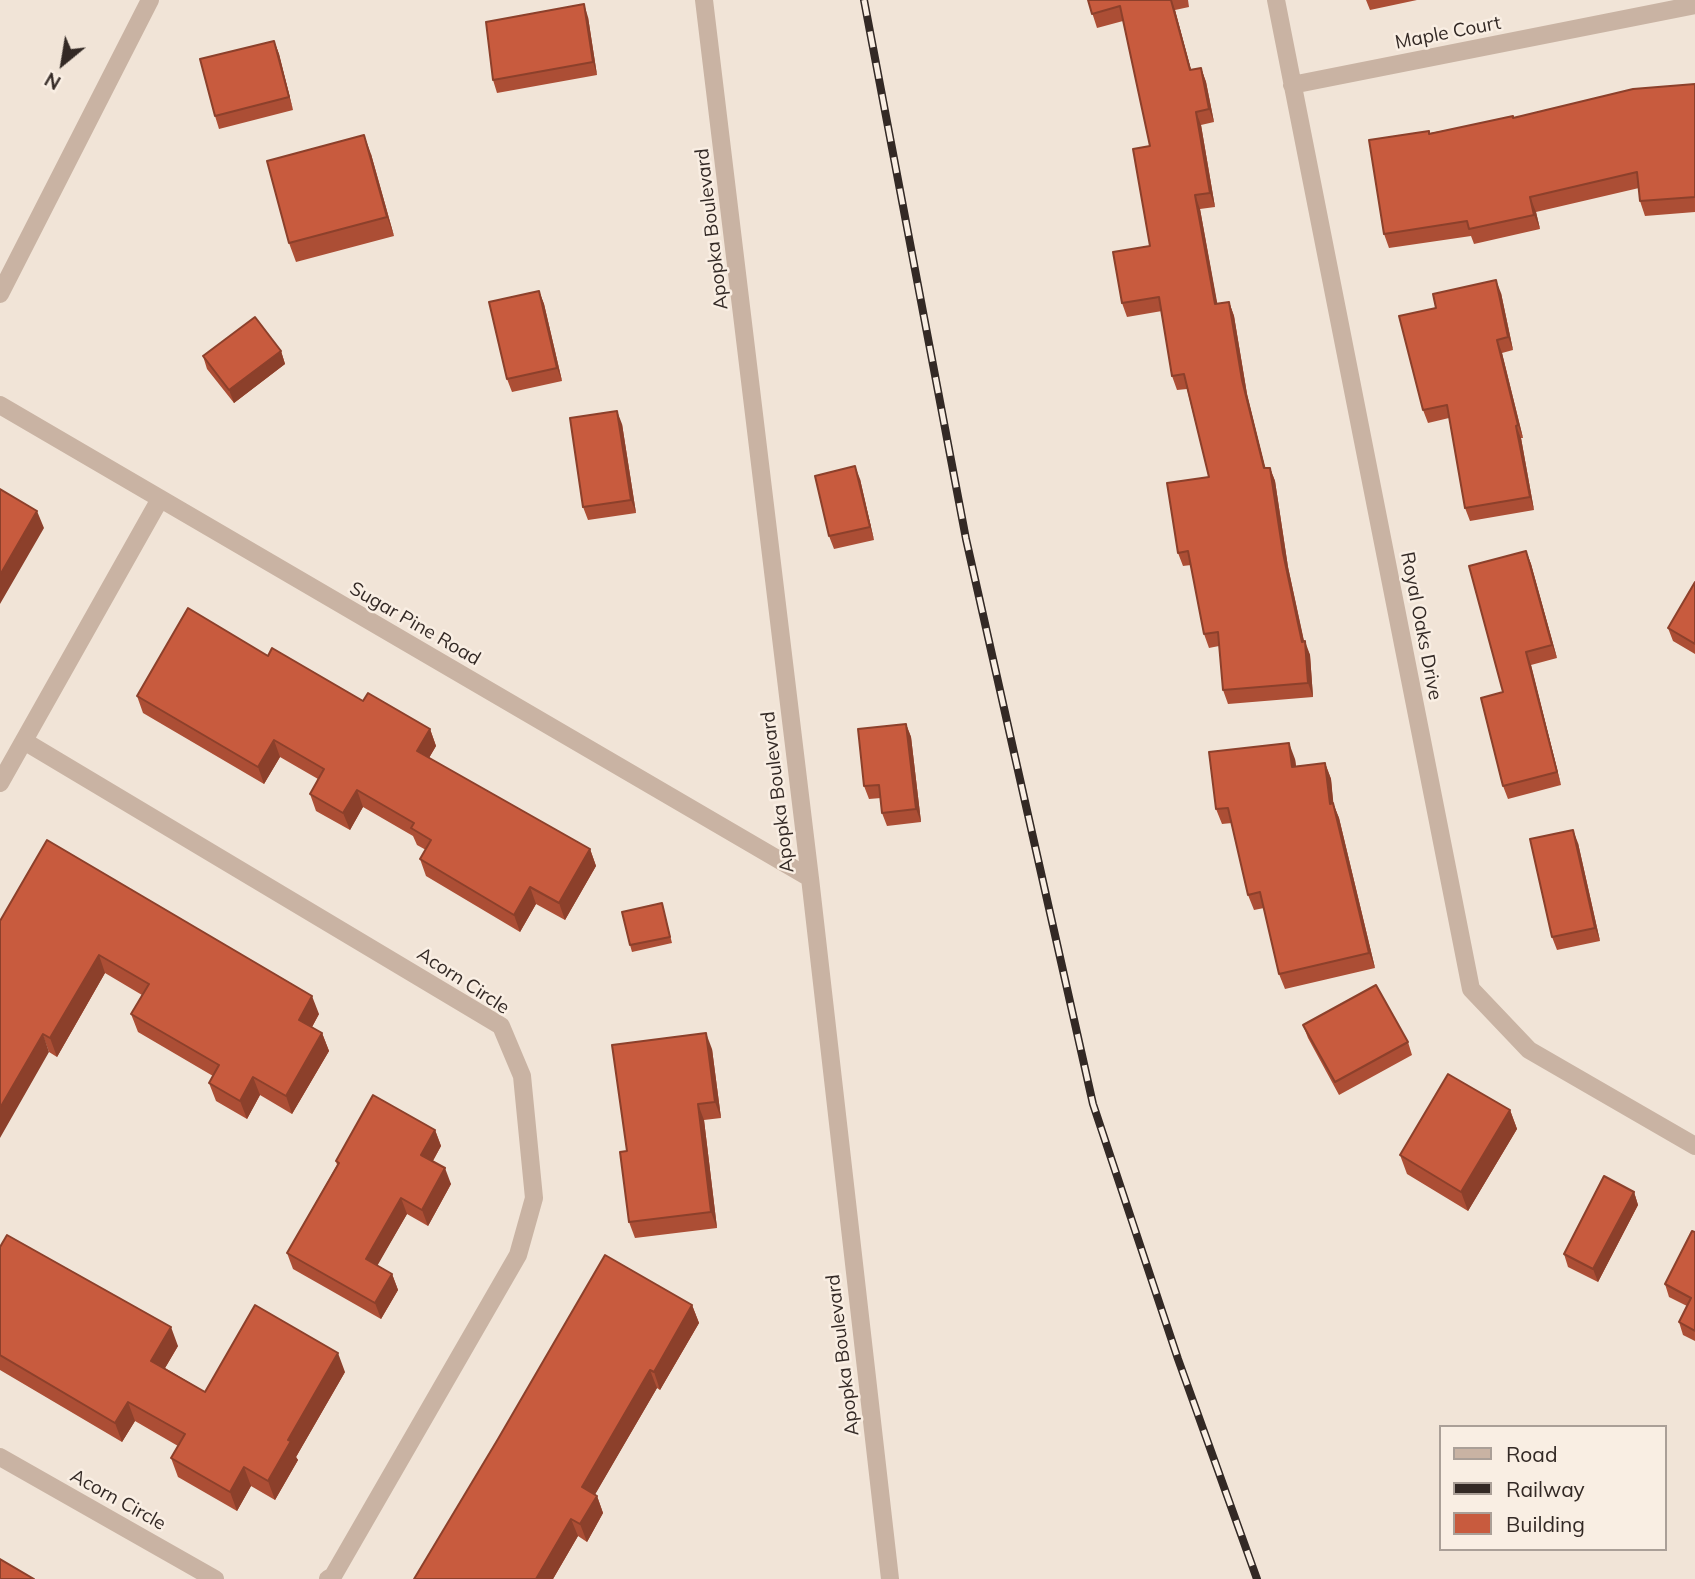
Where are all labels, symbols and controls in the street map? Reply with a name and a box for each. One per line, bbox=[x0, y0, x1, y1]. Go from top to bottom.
street label: Maple Court bbox=[1393, 12, 1503, 54]
north arrow bbox=[28, 28, 98, 98]
text: N bbox=[40, 67, 65, 95]
street label: Apopka Boulevard bbox=[691, 147, 733, 311]
street label: Royal Oaks Drive bbox=[1395, 550, 1447, 702]
street label: Sugar Pine Road bbox=[345, 577, 485, 671]
street label: Apopka Boulevard bbox=[757, 710, 799, 874]
street label: Acorn Circle bbox=[413, 943, 513, 1019]
street label: Apopka Boulevard bbox=[822, 1273, 864, 1437]
legend bbox=[1440, 1425, 1667, 1551]
text: Road bbox=[1506, 1441, 1557, 1467]
street label: Acorn Circle bbox=[66, 1464, 170, 1536]
text: Railway bbox=[1506, 1476, 1585, 1502]
text: Building bbox=[1506, 1511, 1585, 1537]

